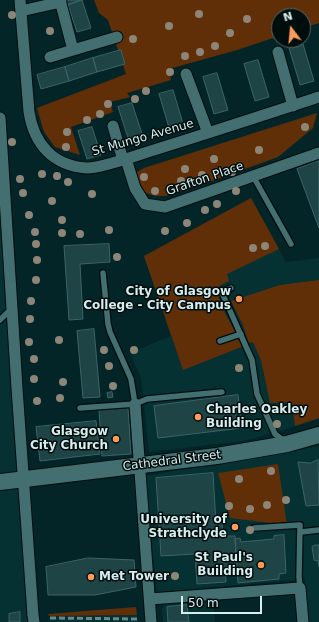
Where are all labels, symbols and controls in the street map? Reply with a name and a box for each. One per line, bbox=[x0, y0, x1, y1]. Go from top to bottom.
north arrow bbox=[271, 8, 311, 48]
text: N bbox=[282, 9, 294, 24]
street label: St Mungo Avenue bbox=[91, 117, 195, 159]
street label: Grafton Place bbox=[164, 159, 246, 199]
place label: City of Glasgow College - City Campus bbox=[83, 285, 231, 313]
marker: City of Glasgow College - City Campus bbox=[234, 294, 244, 304]
place label: Charles Oakley Building bbox=[206, 403, 307, 431]
marker: Charles Oakley Building bbox=[193, 412, 203, 422]
place label: Glasgow City Church bbox=[30, 425, 108, 453]
marker: Glasgow City Church bbox=[111, 434, 121, 444]
street label: Cathedral Street bbox=[122, 448, 222, 474]
place label: University of Strathclyde bbox=[140, 513, 227, 541]
marker: University of Strathclyde bbox=[230, 522, 240, 532]
place label: St Paul's Building bbox=[194, 551, 253, 579]
marker: St Paul's Building bbox=[256, 560, 266, 570]
place label: Met Tower bbox=[99, 570, 169, 584]
marker: Met Tower bbox=[86, 572, 96, 582]
scale bar bbox=[183, 588, 264, 614]
text: 50 m bbox=[188, 596, 219, 610]

